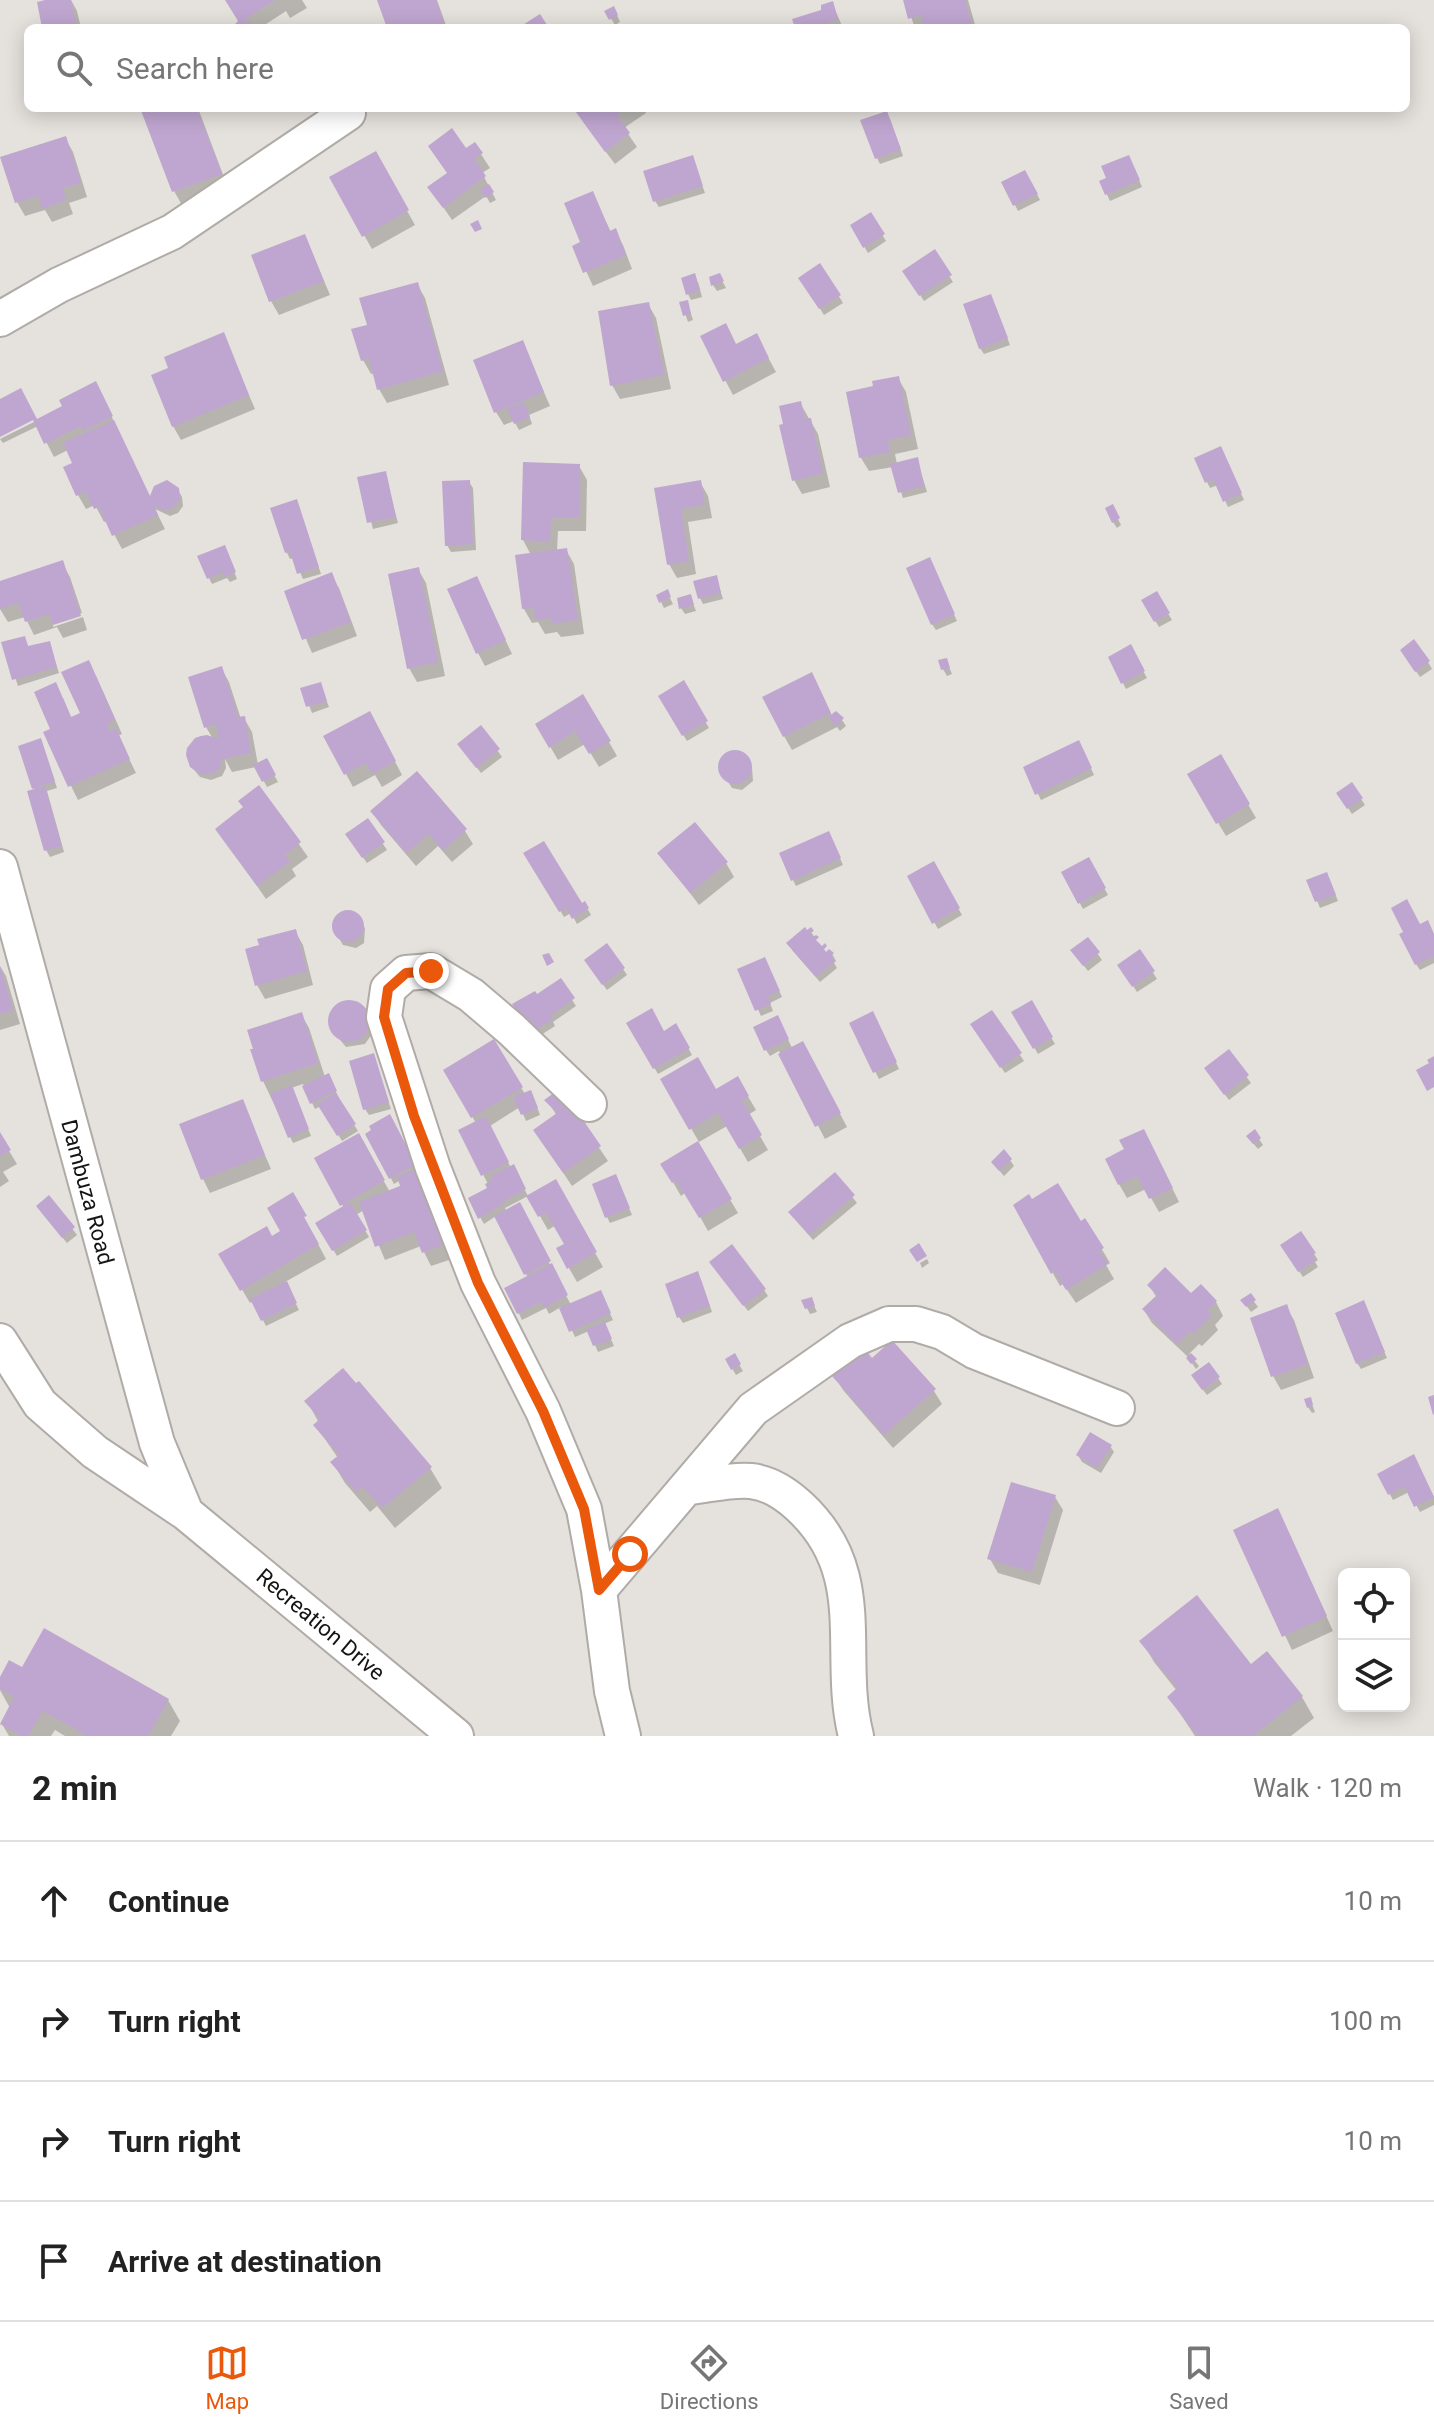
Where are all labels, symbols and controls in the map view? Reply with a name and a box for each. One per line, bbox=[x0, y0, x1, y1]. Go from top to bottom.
search box bbox=[24, 24, 1410, 112]
icon: search bbox=[52, 46, 96, 90]
text: Search here bbox=[116, 51, 274, 86]
route end bbox=[413, 953, 449, 989]
street label: Dambuza Road bbox=[56, 1117, 119, 1267]
route start bbox=[612, 1536, 648, 1572]
street label: Recreation Drive bbox=[251, 1563, 390, 1685]
map controls bbox=[1338, 1568, 1410, 1712]
button: locate bbox=[1338, 1568, 1410, 1640]
button: layers bbox=[1338, 1640, 1410, 1712]
text: 2 min bbox=[32, 1768, 117, 1808]
text: Walk · 120 m bbox=[1253, 1773, 1402, 1803]
icon: ahead bbox=[32, 1879, 76, 1923]
text: Continue bbox=[108, 1884, 229, 1919]
text: 10 m bbox=[1344, 1886, 1402, 1916]
icon: right bbox=[32, 1999, 76, 2043]
text: Turn right bbox=[108, 2004, 241, 2039]
text: 100 m bbox=[1329, 2006, 1402, 2036]
icon: right bbox=[32, 2119, 76, 2163]
text: Turn right bbox=[108, 2124, 241, 2159]
text: 10 m bbox=[1344, 2126, 1402, 2156]
icon: arrive bbox=[32, 2239, 76, 2283]
text: Arrive at destination bbox=[108, 2244, 382, 2279]
tab: Map bbox=[205, 2341, 249, 2414]
tab: Directions bbox=[660, 2341, 759, 2414]
tab: Saved bbox=[1169, 2341, 1229, 2414]

